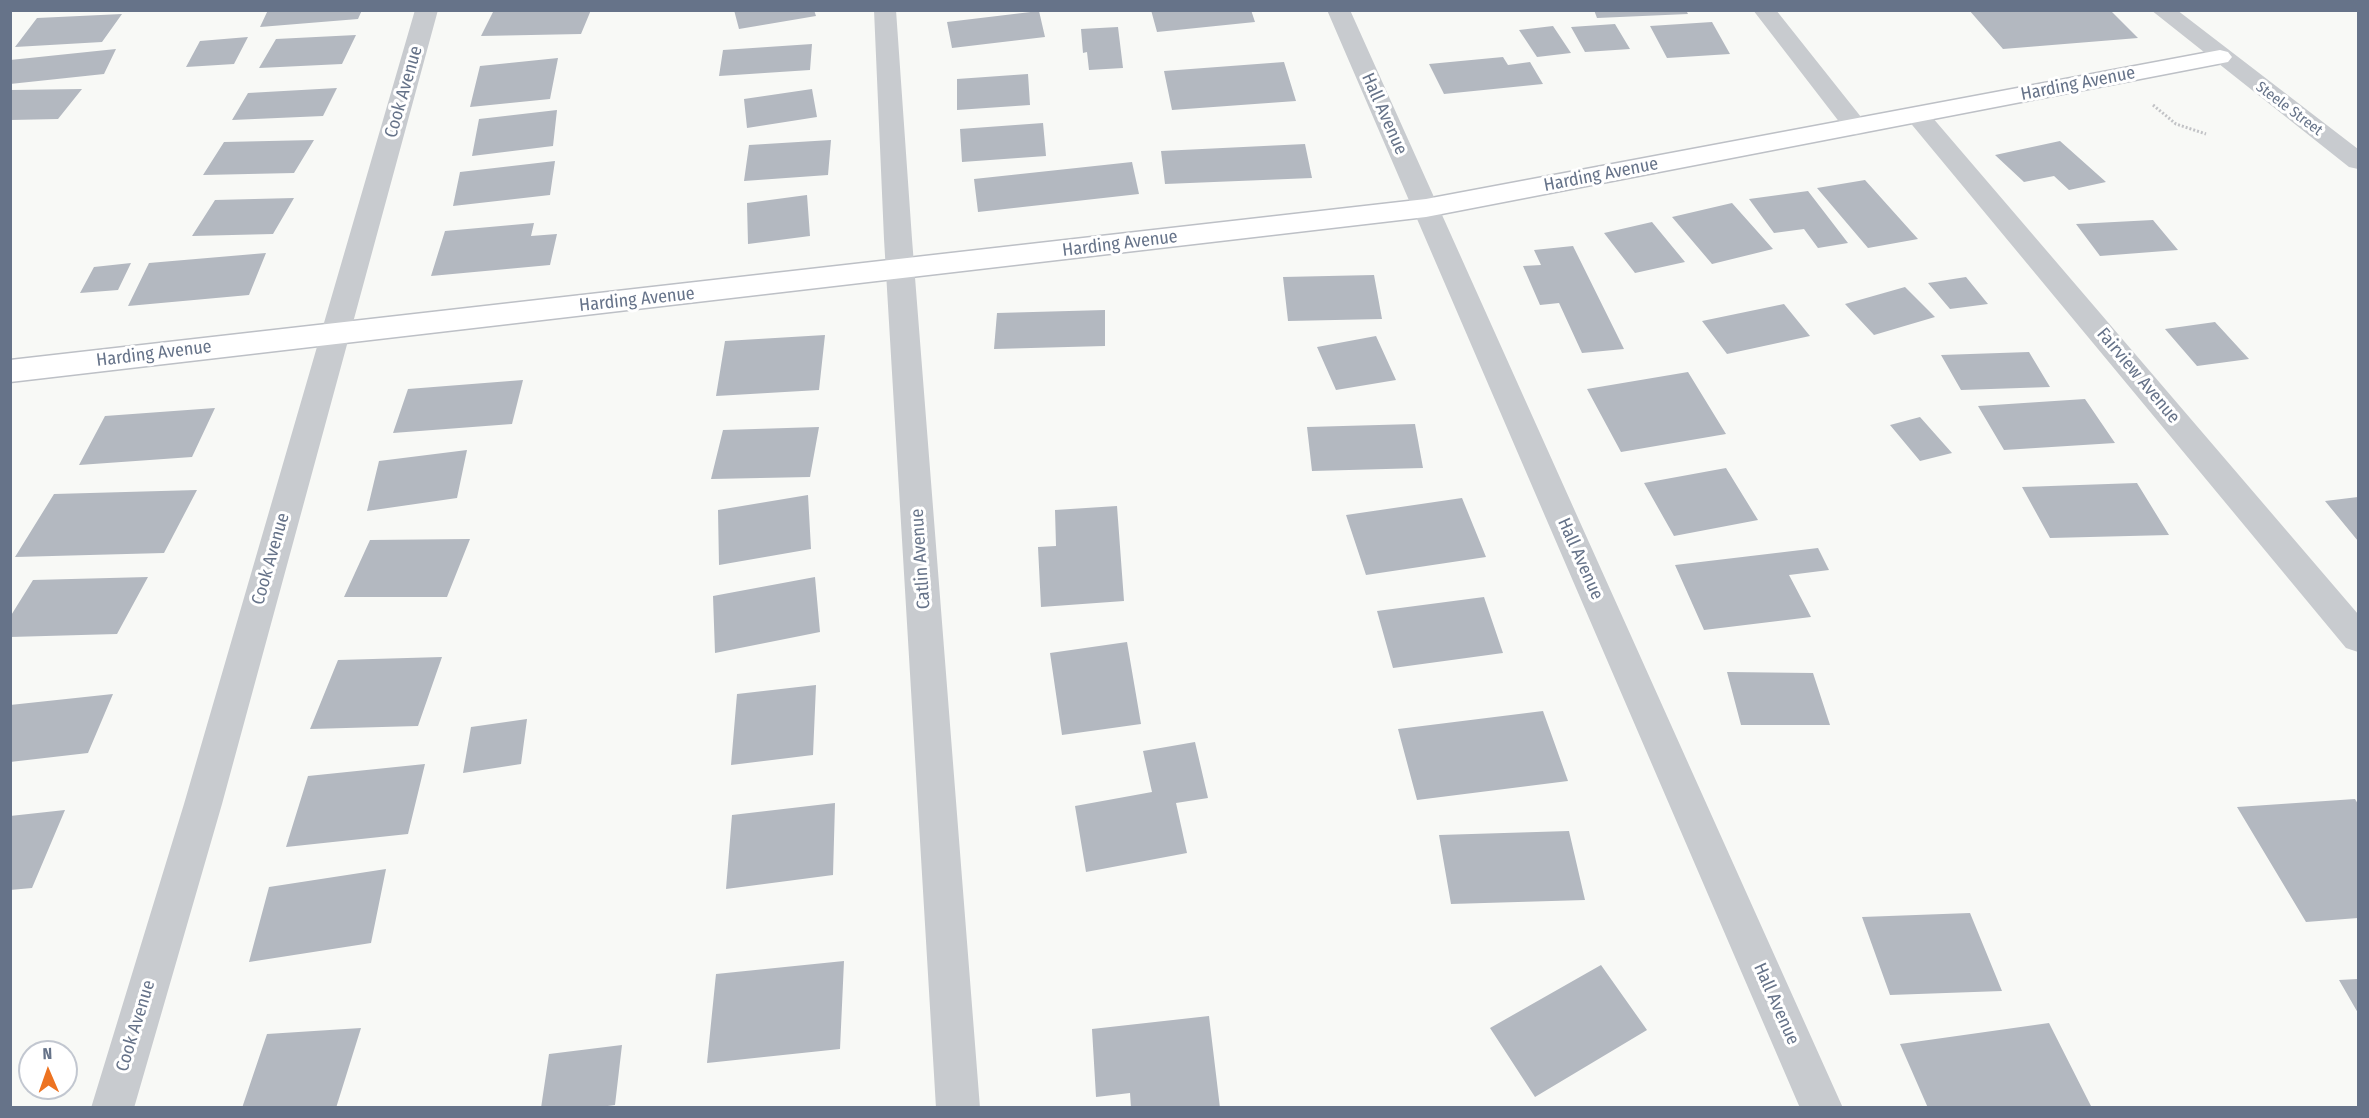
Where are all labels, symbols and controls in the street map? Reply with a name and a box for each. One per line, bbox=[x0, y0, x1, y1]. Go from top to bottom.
street label: Cook Avenue bbox=[381, 44, 427, 140]
street label: Harding Avenue bbox=[2019, 62, 2137, 106]
street label: Hall Avenue bbox=[1356, 70, 1412, 158]
street label: Steele Street bbox=[2252, 78, 2326, 140]
street label: Harding Avenue bbox=[1542, 153, 1660, 197]
street label: Harding Avenue bbox=[1061, 226, 1179, 262]
street label: Harding Avenue bbox=[578, 283, 696, 317]
street label: Fairview Avenue bbox=[2092, 324, 2184, 428]
street label: Harding Avenue bbox=[95, 336, 213, 372]
street label: Catlin Avenue bbox=[907, 508, 935, 610]
street label: Cook Avenue bbox=[248, 511, 294, 607]
street label: Hall Avenue bbox=[1552, 515, 1608, 603]
street label: Hall Avenue bbox=[1748, 960, 1804, 1048]
street label: Cook Avenue bbox=[112, 978, 160, 1074]
north arrow bbox=[18, 1040, 78, 1100]
text: N bbox=[42, 1044, 53, 1063]

